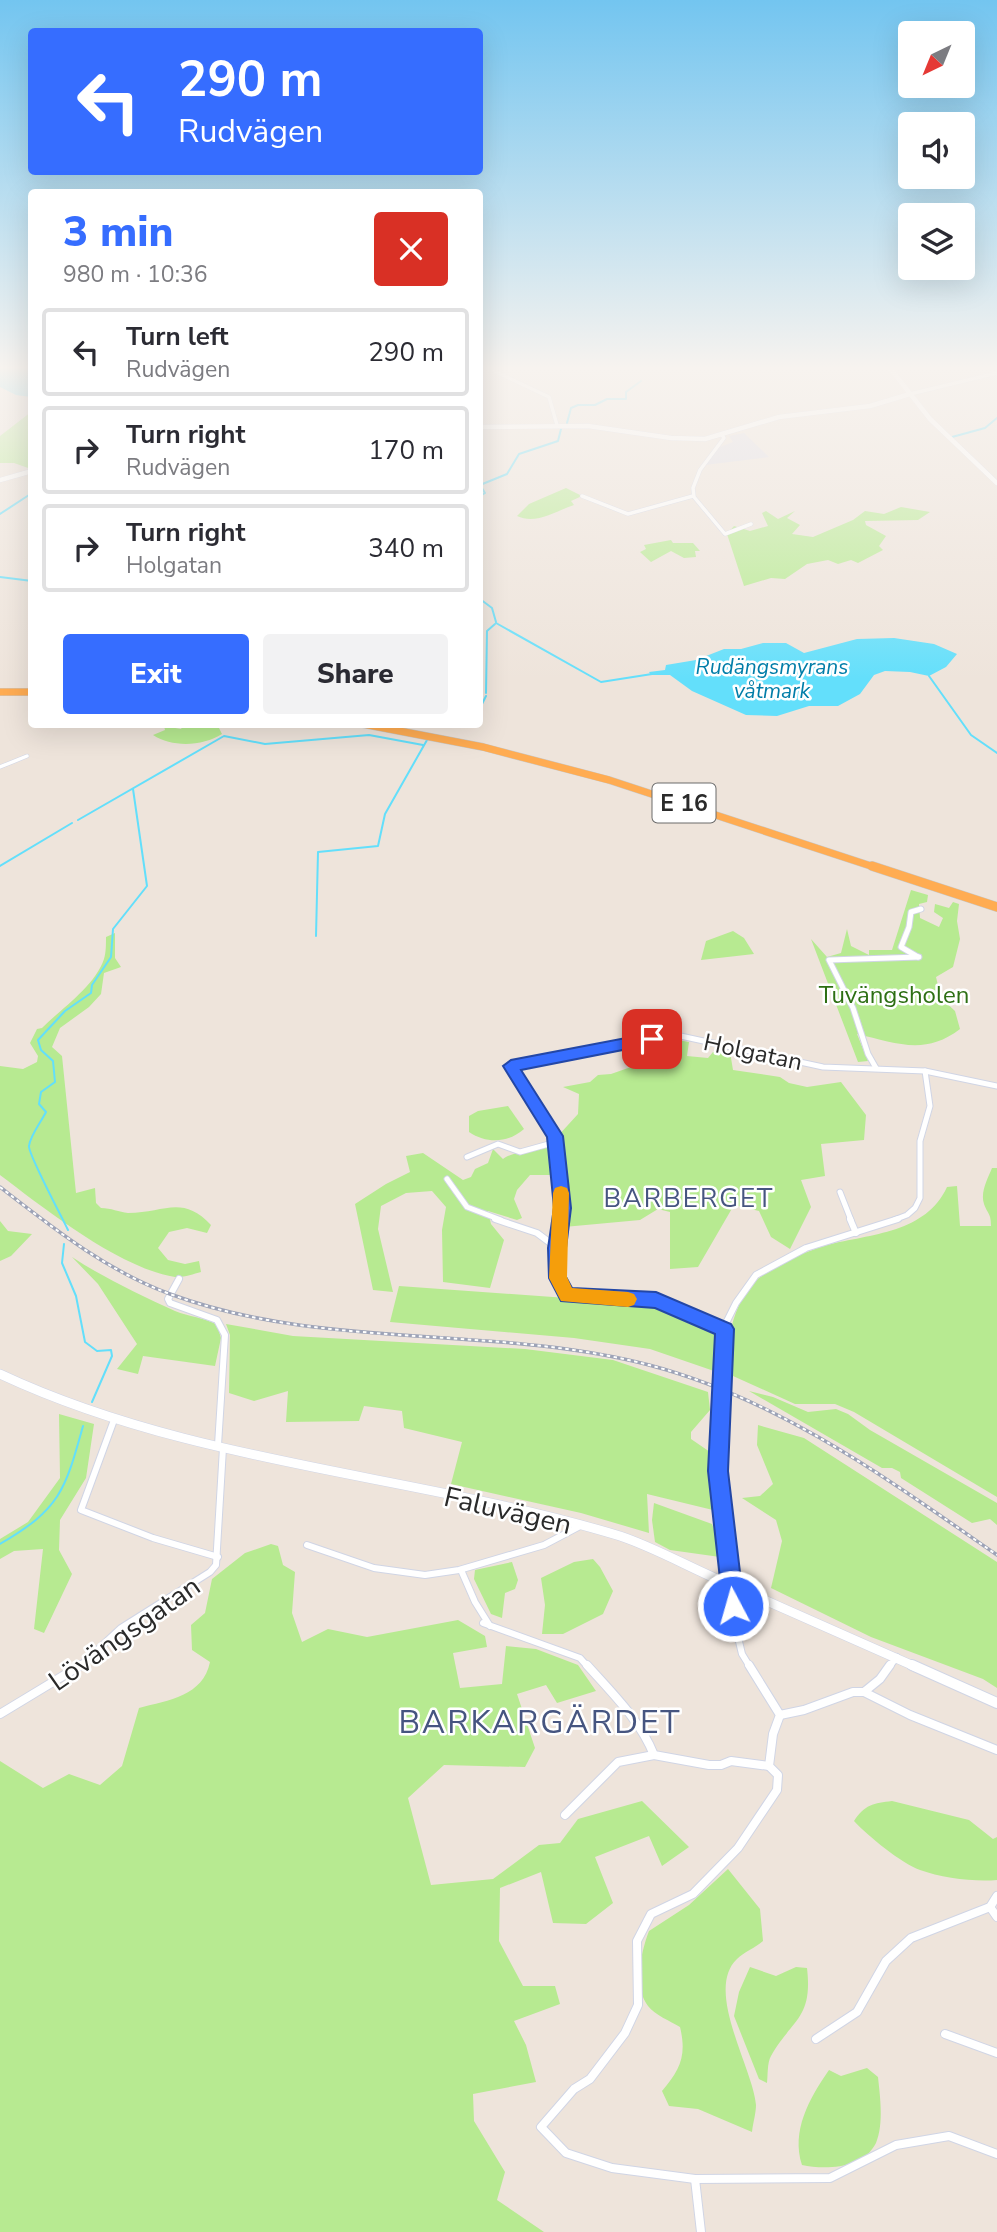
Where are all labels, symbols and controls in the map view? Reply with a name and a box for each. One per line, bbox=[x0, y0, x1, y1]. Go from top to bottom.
north arrow bbox=[898, 21, 975, 98]
map controls bbox=[898, 21, 975, 280]
text: 290 m bbox=[178, 46, 322, 113]
icon: left bbox=[63, 56, 154, 147]
text: Rudvägen bbox=[178, 110, 323, 153]
button: sound bbox=[898, 112, 975, 189]
button: layers bbox=[898, 203, 975, 280]
text: 3 min bbox=[63, 204, 173, 261]
button: close bbox=[374, 212, 448, 286]
text: 980 m · 10:36 bbox=[63, 259, 208, 290]
text: Turn left bbox=[126, 319, 229, 354]
icon: left bbox=[67, 333, 105, 371]
text: 290 m bbox=[368, 335, 444, 370]
text: Rudvägen bbox=[126, 354, 230, 385]
text: Turn right bbox=[126, 417, 245, 452]
icon: right bbox=[67, 431, 105, 469]
text: 170 m bbox=[368, 433, 444, 468]
text: Rudvägen bbox=[126, 452, 230, 483]
text: Turn right bbox=[126, 515, 245, 550]
icon: right bbox=[67, 529, 105, 567]
text: 340 m bbox=[368, 531, 444, 566]
text: Holgatan bbox=[126, 550, 222, 581]
button: Exit bbox=[63, 634, 249, 714]
button: Share bbox=[263, 634, 448, 714]
water label: Rudängsmyrans våtmark bbox=[696, 653, 848, 705]
road number: E 16 bbox=[652, 783, 716, 822]
park label: Tuvängsholen bbox=[819, 979, 969, 1011]
pin bbox=[622, 1009, 682, 1069]
icon: arrive bbox=[633, 1020, 671, 1058]
street label: Holgatan bbox=[701, 1026, 805, 1078]
district label: BARBERGET bbox=[603, 1181, 775, 1216]
street label: Faluvägen bbox=[440, 1478, 575, 1544]
street label: Lövängsgatan bbox=[41, 1567, 208, 1700]
position arrow bbox=[696, 1569, 770, 1643]
district label: BARKARGÄRDET bbox=[398, 1701, 682, 1744]

